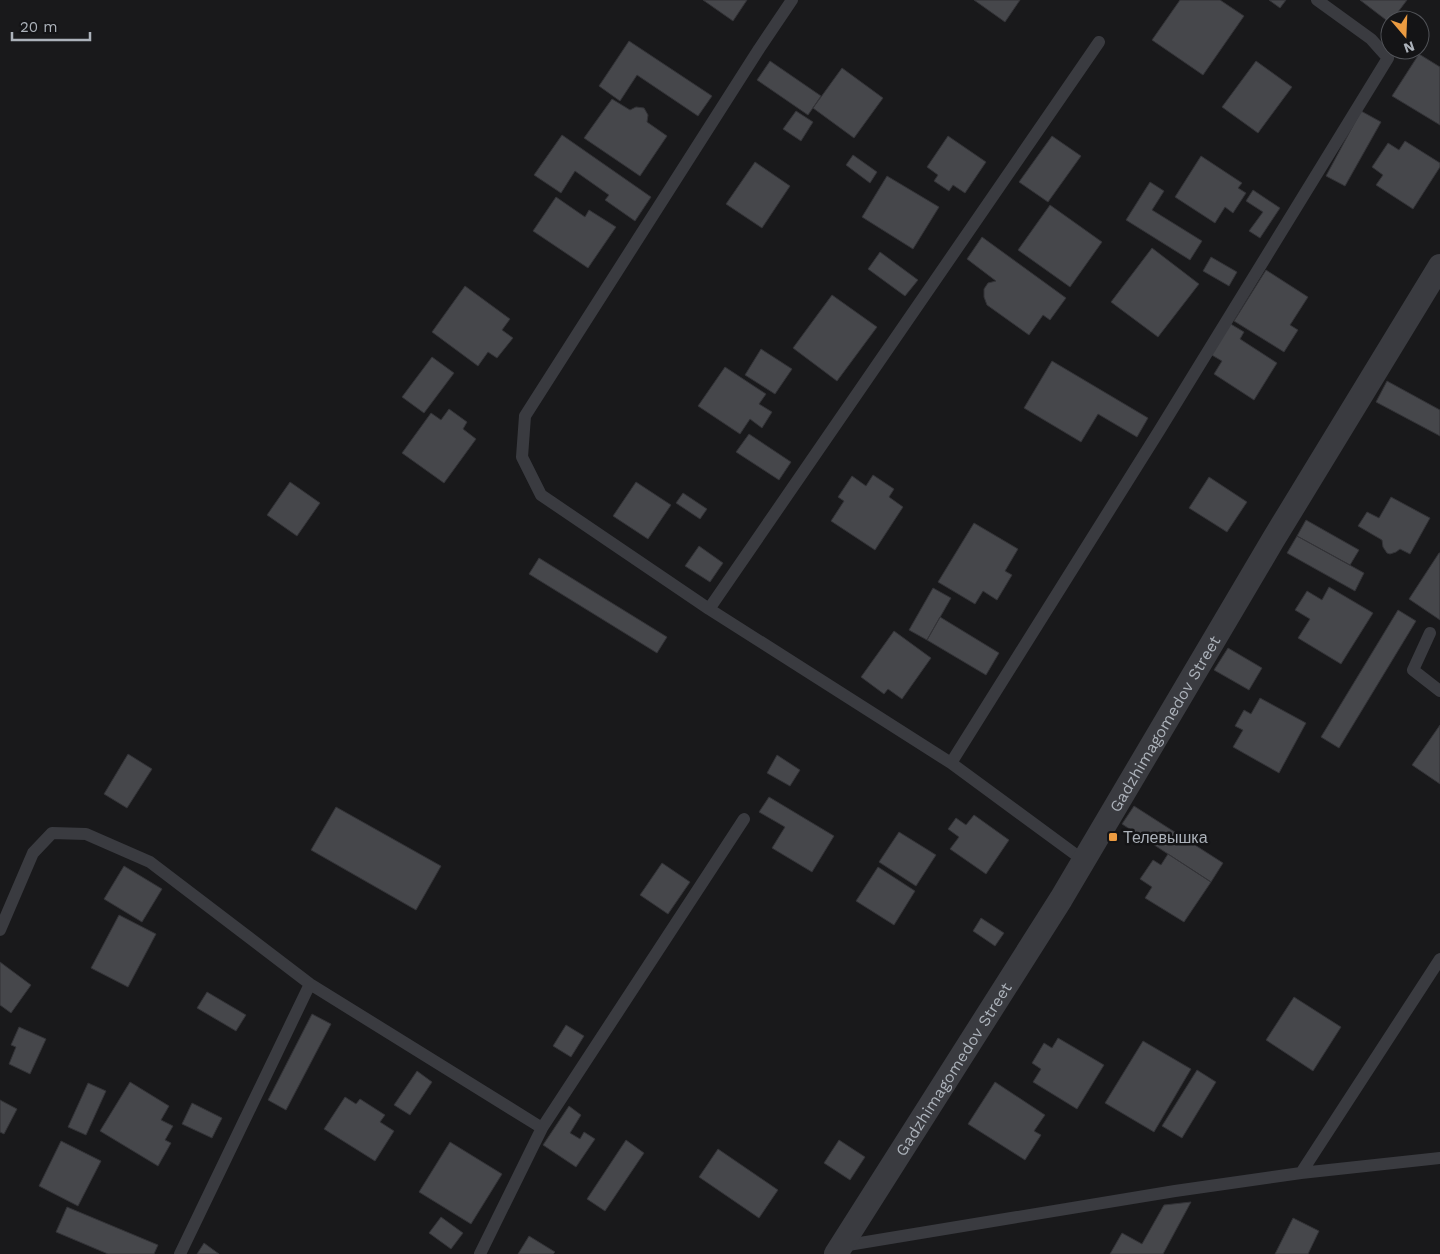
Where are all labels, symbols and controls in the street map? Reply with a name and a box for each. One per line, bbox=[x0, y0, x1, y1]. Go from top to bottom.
scale bar bbox=[12, 10, 90, 42]
north arrow bbox=[1380, 10, 1430, 60]
text: 20 m bbox=[20, 18, 58, 36]
text: N bbox=[1402, 38, 1417, 57]
street label: Gadzhimagomedov Street bbox=[1105, 632, 1224, 815]
place label: Телевышка bbox=[1123, 828, 1208, 847]
marker: Телевышка bbox=[1107, 831, 1119, 843]
street label: Gadzhimagomedov Street bbox=[891, 979, 1015, 1159]

